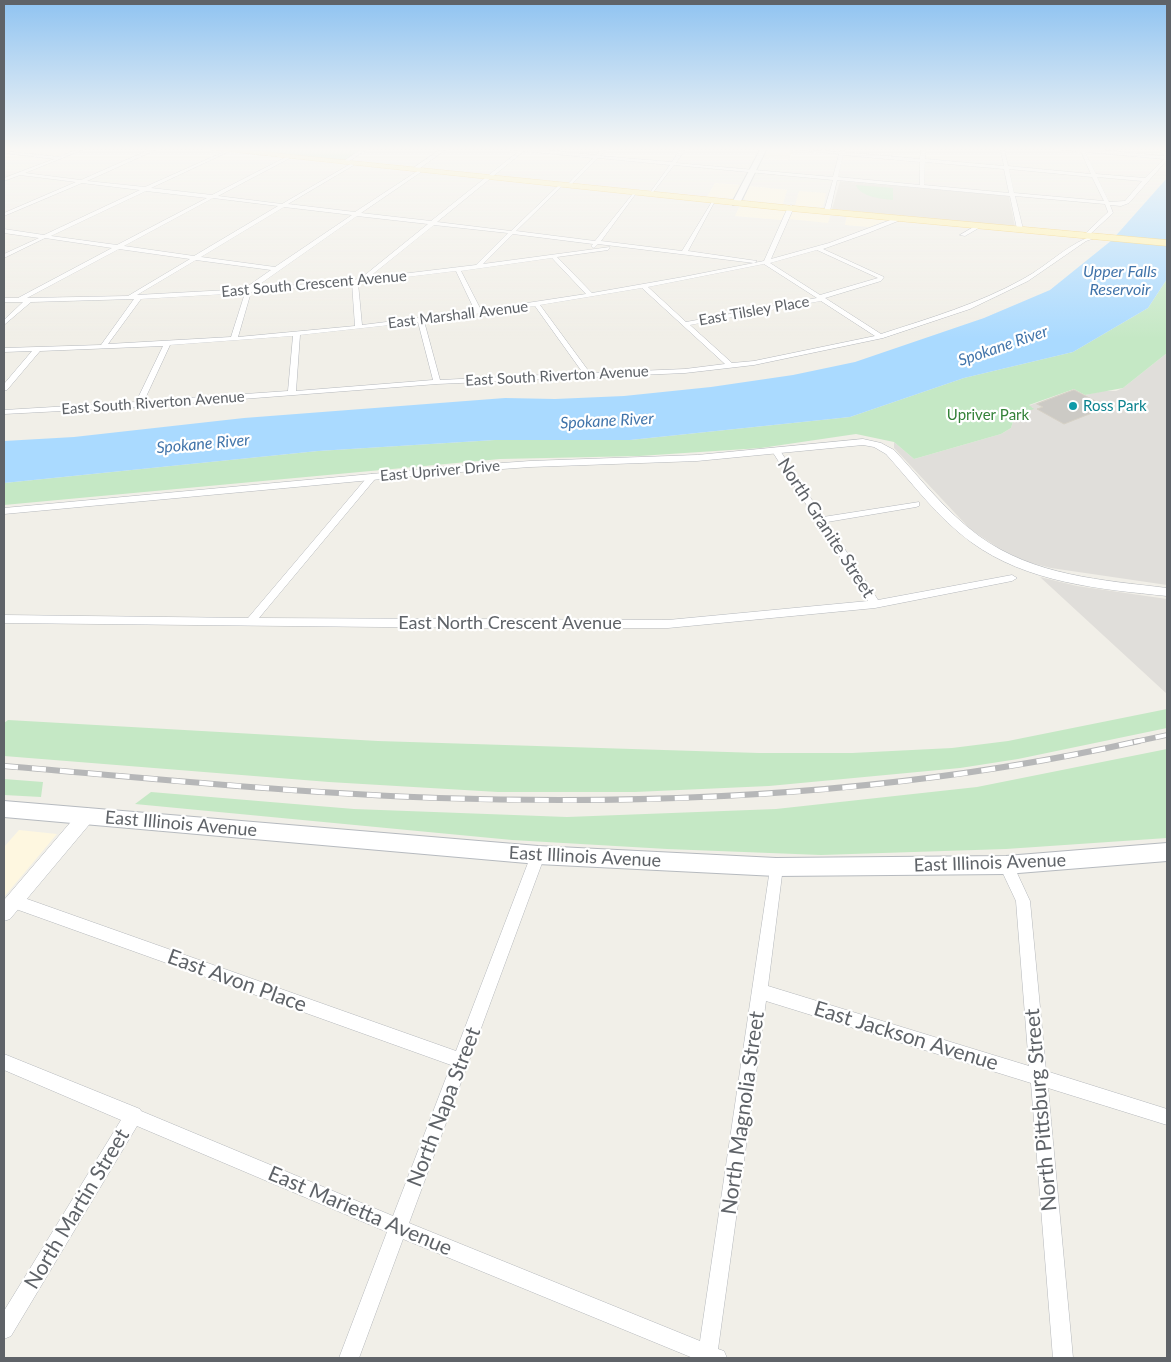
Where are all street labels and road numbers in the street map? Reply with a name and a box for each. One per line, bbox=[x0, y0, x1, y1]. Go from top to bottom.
street label: East South Crescent Avenue bbox=[221, 267, 407, 301]
street label: East Tilsley Place bbox=[697, 292, 811, 330]
street label: East Marshall Avenue bbox=[387, 297, 529, 333]
street label: East South Riverton Avenue bbox=[465, 362, 649, 390]
street label: East South Riverton Avenue bbox=[61, 388, 245, 418]
street label: North Granite Street bbox=[773, 454, 879, 602]
street label: East Upriver Drive bbox=[379, 457, 501, 485]
street label: East North Crescent Avenue bbox=[398, 612, 622, 634]
street label: East Illinois Avenue bbox=[104, 807, 258, 841]
street label: East Illinois Avenue bbox=[508, 842, 662, 872]
street label: East Illinois Avenue bbox=[913, 850, 1067, 876]
street label: East Avon Place bbox=[164, 944, 310, 1018]
street label: East Jackson Avenue bbox=[811, 996, 1001, 1076]
street label: North Pittsburg Street bbox=[1020, 1008, 1062, 1212]
street label: North Magnolia Street bbox=[716, 1010, 770, 1216]
street label: North Napa Street bbox=[402, 1024, 486, 1190]
street label: North Martin Street bbox=[19, 1124, 135, 1294]
street label: East Marietta Avenue bbox=[264, 1161, 456, 1261]

